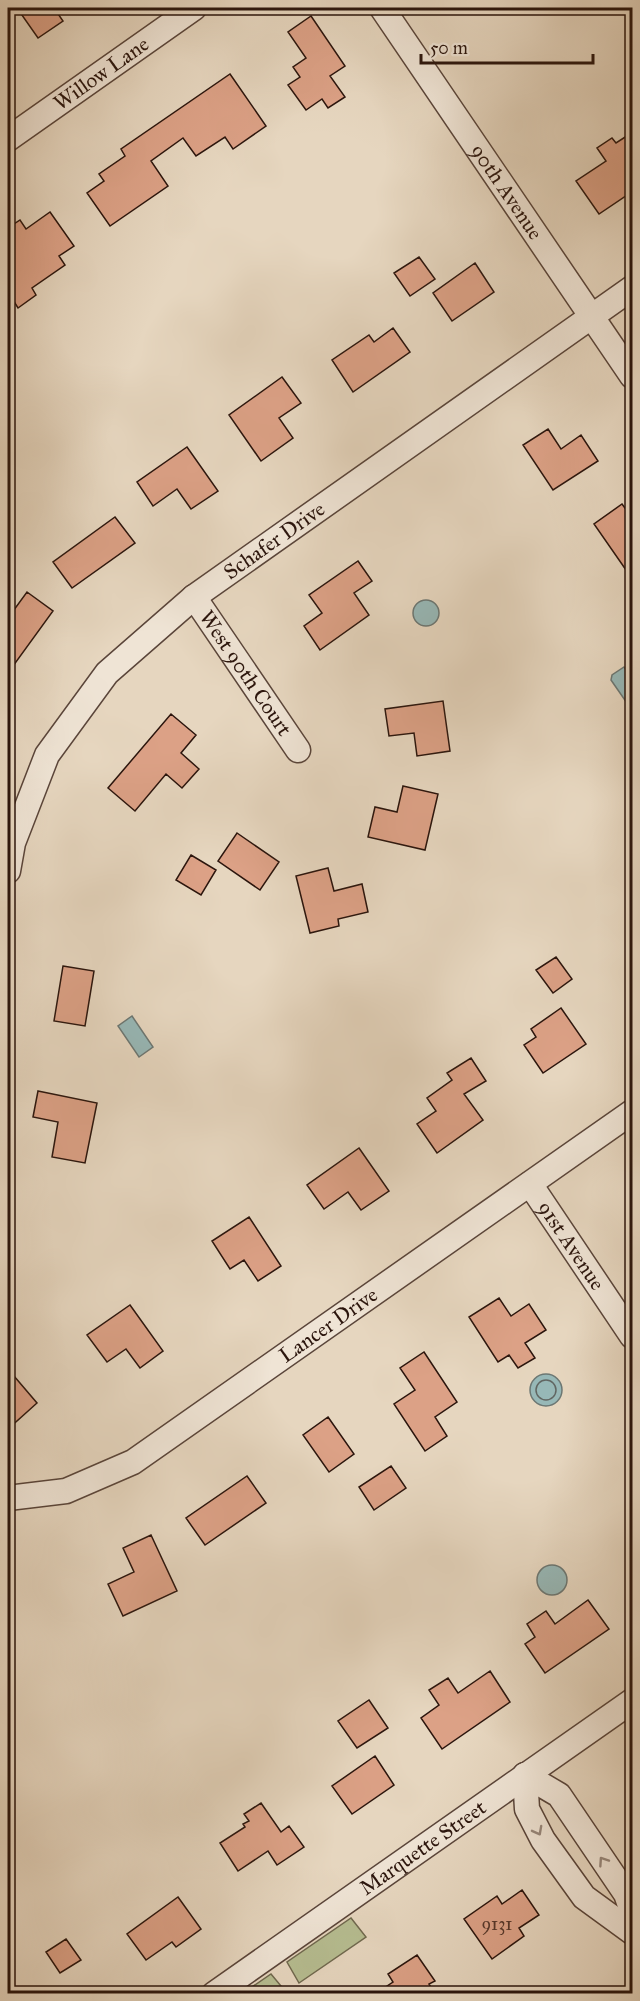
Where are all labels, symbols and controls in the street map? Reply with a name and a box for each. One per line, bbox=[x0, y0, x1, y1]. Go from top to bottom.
scale bar bbox=[421, 27, 594, 65]
street label: Willow Lane bbox=[49, 31, 154, 116]
text: 50 m bbox=[430, 37, 468, 59]
street label: 90th Avenue bbox=[465, 139, 549, 245]
street label: Schafer Drive bbox=[218, 496, 330, 585]
street label: West 90th Court bbox=[194, 605, 298, 741]
street label: 91st Avenue bbox=[532, 1196, 611, 1295]
street label: Lancer Drive bbox=[274, 1281, 383, 1368]
street label: Marquette Street bbox=[354, 1794, 492, 1901]
one-way arrow bbox=[531, 1824, 542, 1835]
one-way arrow bbox=[599, 1856, 610, 1867]
house number: 9131 bbox=[482, 1913, 512, 1935]

